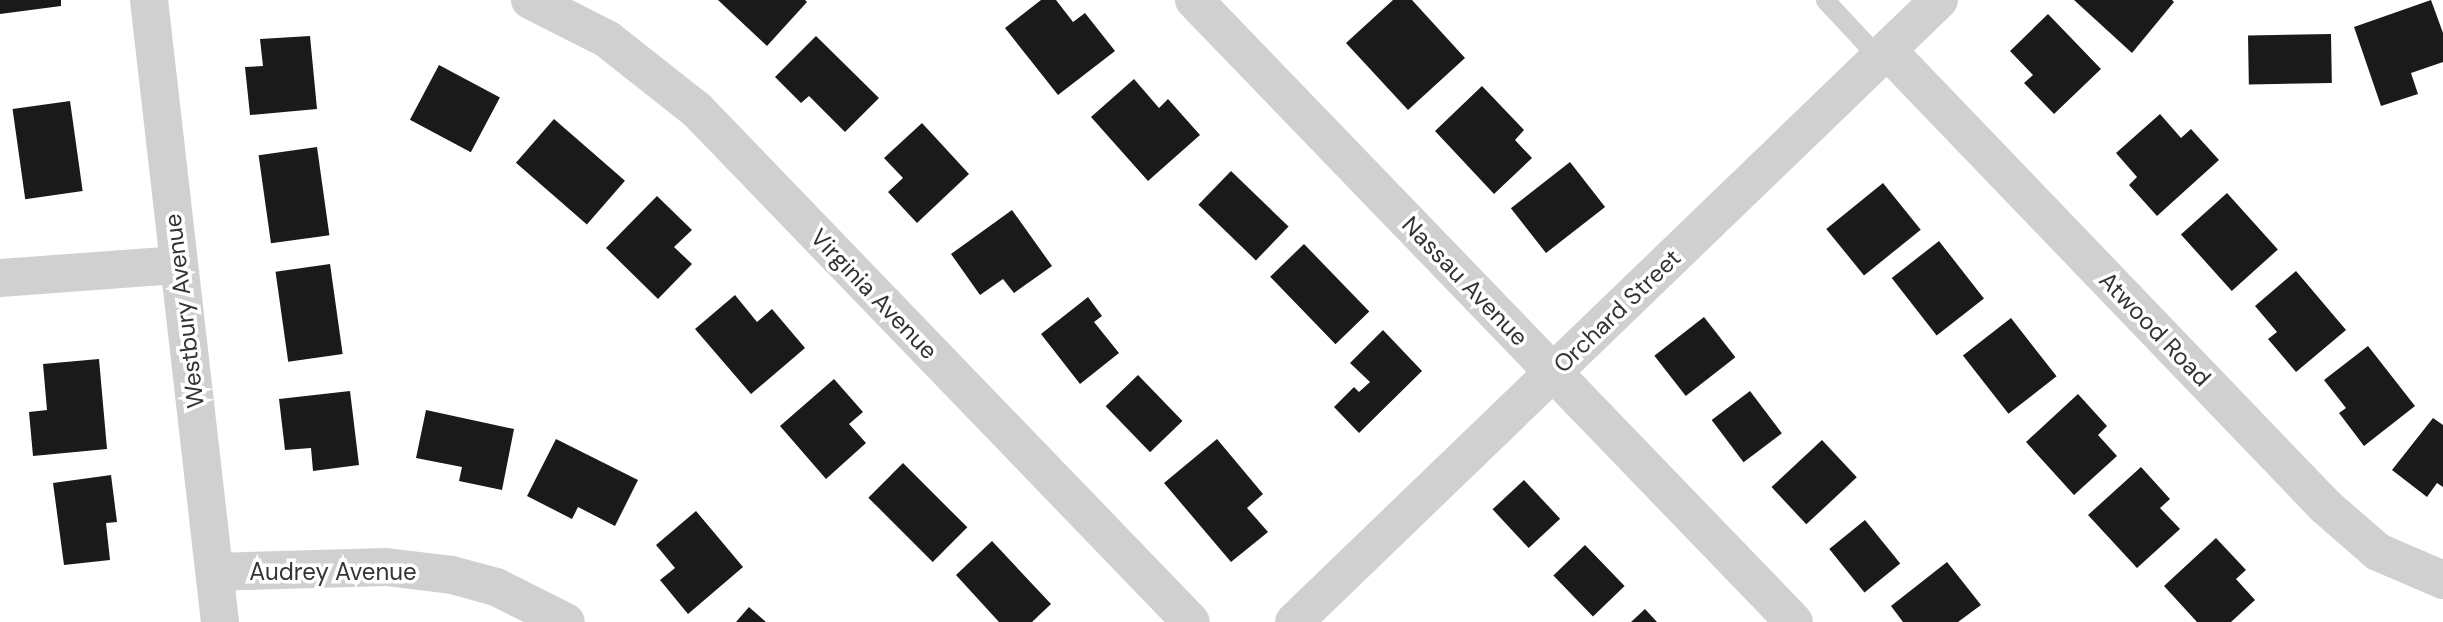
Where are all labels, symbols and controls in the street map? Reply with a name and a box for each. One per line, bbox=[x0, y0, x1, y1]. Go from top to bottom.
street label: Nassau Avenue bbox=[1396, 210, 1534, 352]
street label: Westbury Avenue bbox=[158, 212, 210, 410]
street label: Virginia Avenue bbox=[805, 223, 943, 365]
street label: Orchard Street bbox=[1547, 243, 1687, 379]
street label: Atwood Road bbox=[2093, 266, 2217, 392]
street label: Audrey Avenue bbox=[249, 558, 417, 586]

